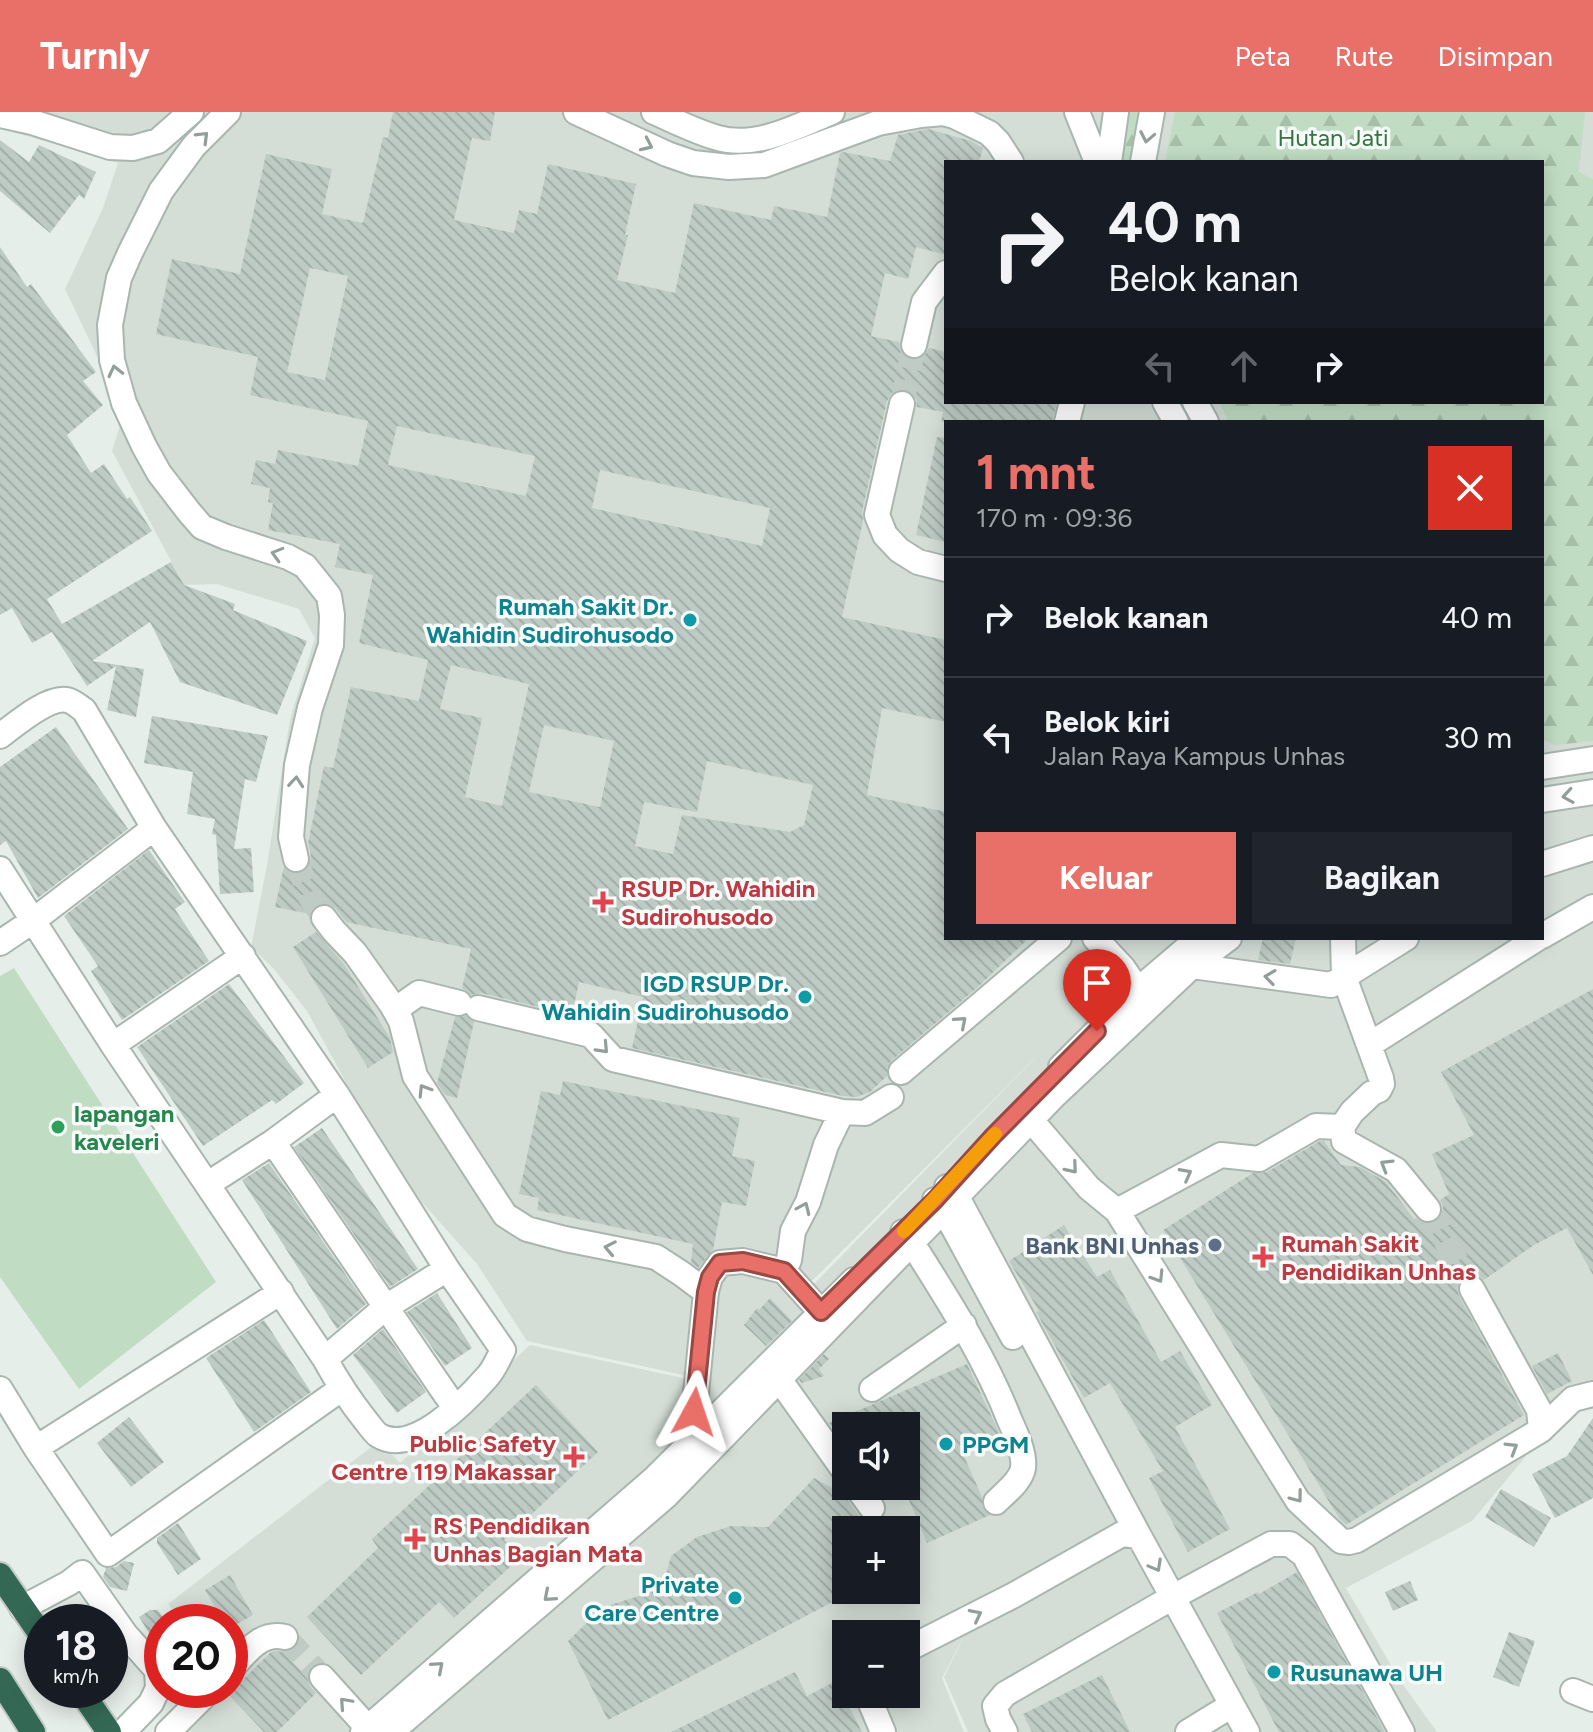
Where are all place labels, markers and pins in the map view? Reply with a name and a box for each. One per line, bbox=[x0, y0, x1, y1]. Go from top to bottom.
place label: Rumah Sakit Dr. Wahidin Sudirohusodo bbox=[426, 592, 674, 649]
marker: Rumah Sakit Dr. Wahidin Sudirohusodo bbox=[681, 611, 699, 629]
place label: RSUP Dr. Wahidin Sudirohusodo bbox=[621, 874, 815, 931]
marker: RSUP Dr. Wahidin Sudirohusodo bbox=[592, 891, 614, 913]
pin bbox=[1063, 949, 1131, 1031]
place label: IGD RSUP Dr. Wahidin Sudirohusodo bbox=[541, 969, 789, 1026]
marker: IGD RSUP Dr. Wahidin Sudirohusodo bbox=[796, 988, 814, 1006]
place label: lapangan kaveleri bbox=[74, 1099, 174, 1156]
marker: lapangan kaveleri bbox=[49, 1118, 67, 1136]
place label: Rumah Sakit Pendidikan Unhas bbox=[1281, 1229, 1476, 1286]
place label: Bank BNI Unhas bbox=[1025, 1231, 1199, 1260]
marker: Bank BNI Unhas bbox=[1206, 1236, 1224, 1254]
marker: Rumah Sakit Pendidikan Unhas bbox=[1252, 1246, 1274, 1268]
place label: Public Safety Centre 119 Makassar bbox=[331, 1429, 556, 1486]
place label: PPGM bbox=[962, 1430, 1029, 1459]
marker: PPGM bbox=[937, 1435, 955, 1453]
marker: Public Safety Centre 119 Makassar bbox=[563, 1446, 585, 1468]
place label: RS Pendidikan Unhas Bagian Mata bbox=[433, 1511, 643, 1568]
marker: RS Pendidikan Unhas Bagian Mata bbox=[404, 1528, 426, 1550]
place label: Private Care Centre bbox=[584, 1570, 719, 1627]
marker: Private Care Centre bbox=[726, 1589, 744, 1607]
place label: Rusunawa UH bbox=[1290, 1658, 1443, 1687]
marker: Rusunawa UH bbox=[1265, 1663, 1283, 1681]

